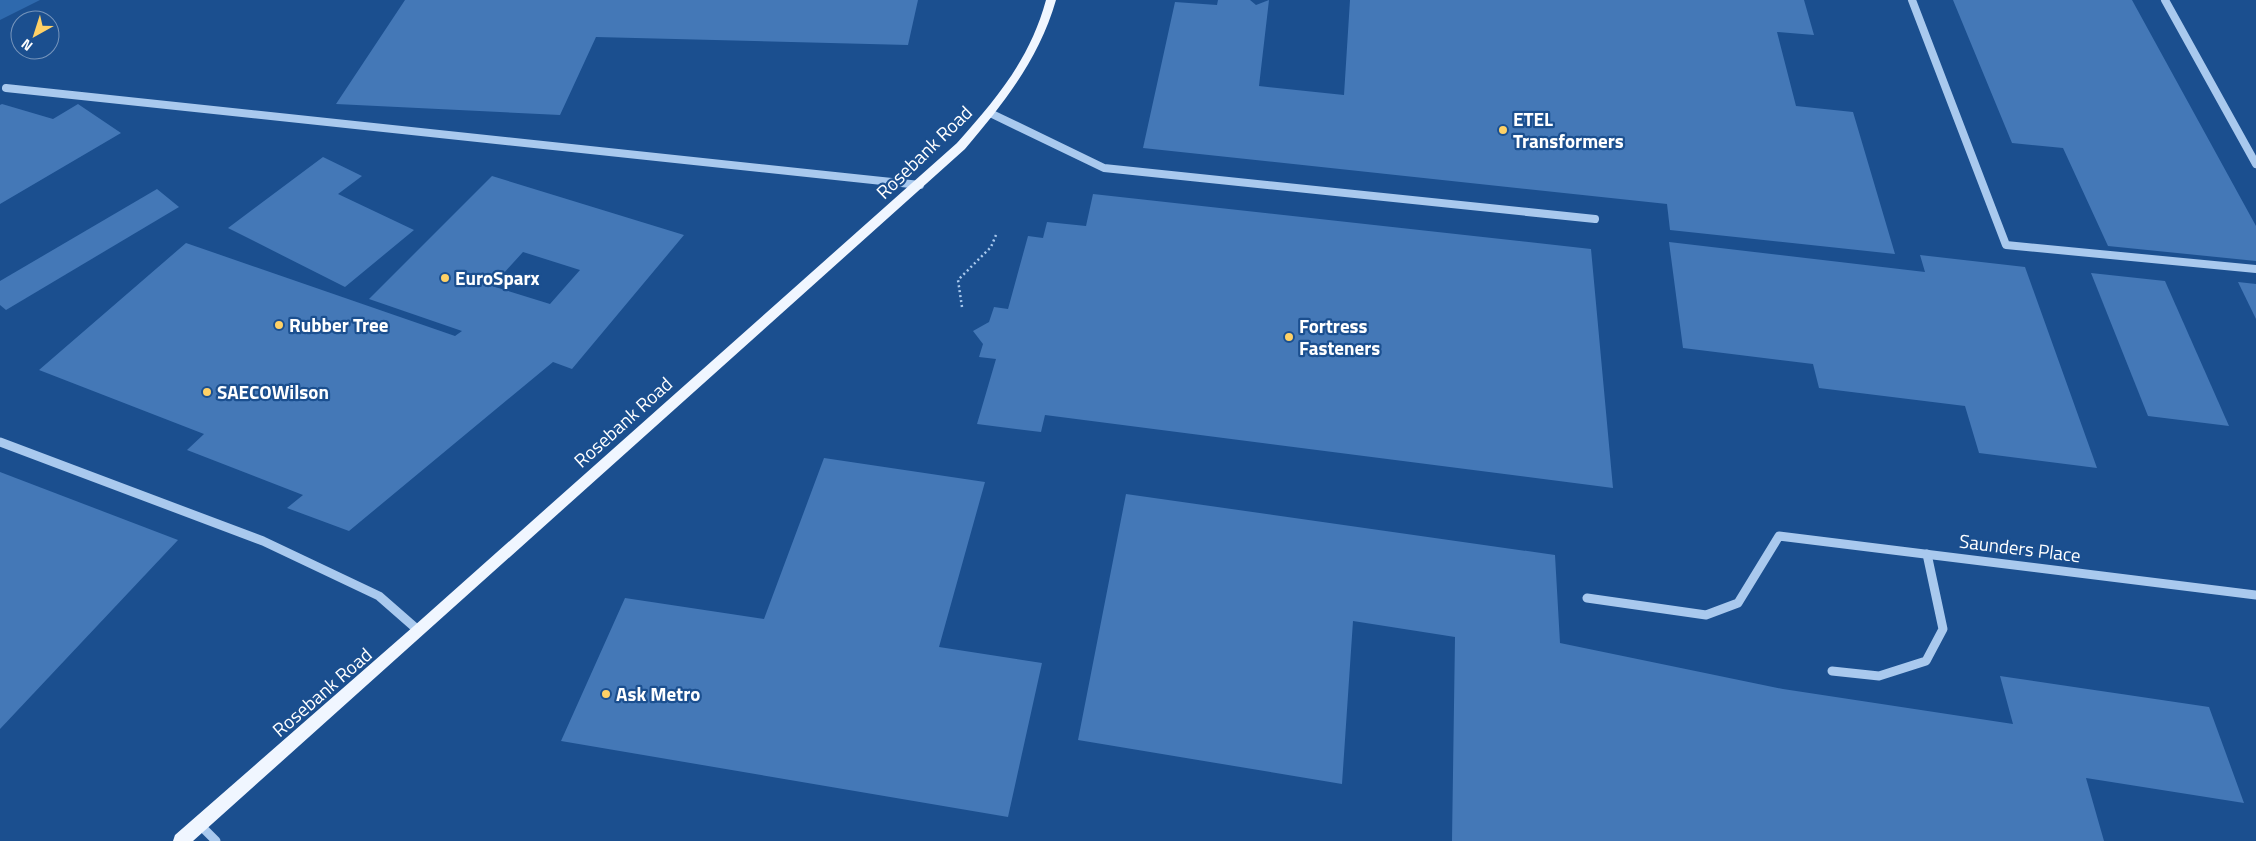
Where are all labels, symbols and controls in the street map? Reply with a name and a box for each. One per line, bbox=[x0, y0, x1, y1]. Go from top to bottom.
north arrow bbox=[10, 10, 60, 60]
text: N bbox=[16, 34, 37, 57]
street label: Rosebank Road bbox=[869, 98, 978, 205]
place label: ETEL Transformers bbox=[1513, 104, 1624, 155]
marker: ETEL Transformers bbox=[1497, 124, 1509, 136]
place label: EuroSparx bbox=[455, 263, 540, 292]
marker: EuroSparx bbox=[439, 272, 451, 284]
place label: Rubber Tree bbox=[289, 310, 389, 339]
place label: Fortress Fasteners bbox=[1299, 311, 1380, 362]
marker: Rubber Tree bbox=[273, 319, 285, 331]
marker: Fortress Fasteners bbox=[1283, 331, 1295, 343]
street label: Rosebank Road bbox=[567, 369, 678, 474]
place label: SAECOWilson bbox=[217, 377, 329, 406]
marker: SAECOWilson bbox=[201, 386, 213, 398]
street label: Saunders Place bbox=[1958, 526, 2083, 569]
street label: Rosebank Road bbox=[265, 640, 378, 743]
place label: Ask Metro bbox=[616, 679, 700, 708]
marker: Ask Metro bbox=[600, 688, 612, 700]

